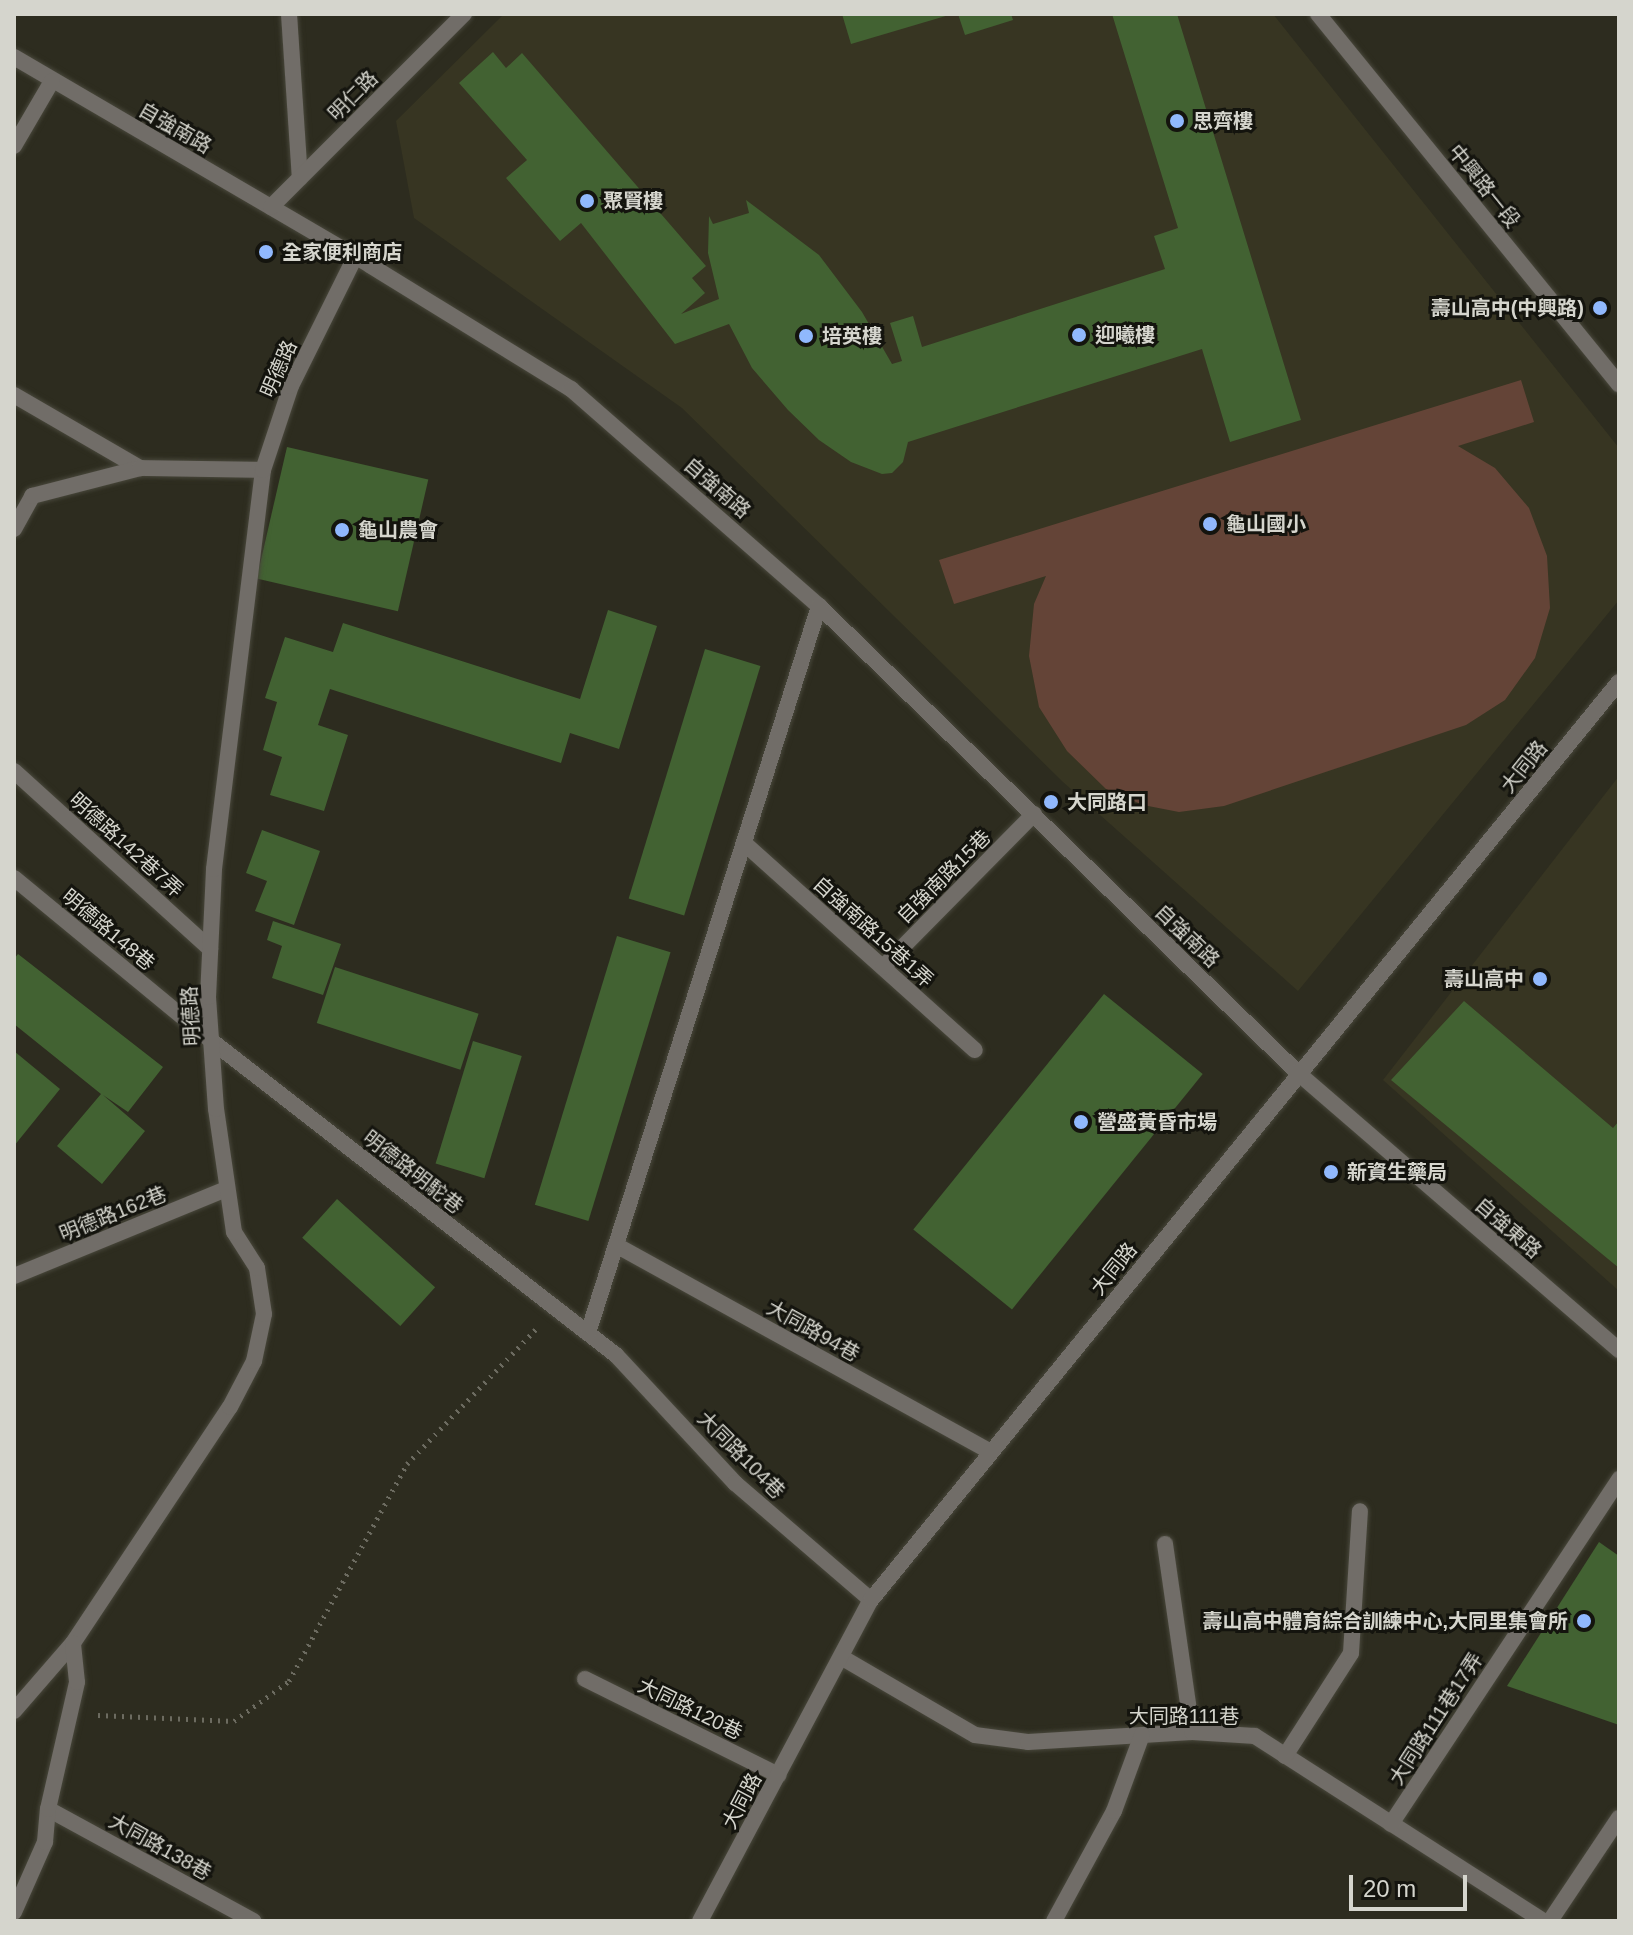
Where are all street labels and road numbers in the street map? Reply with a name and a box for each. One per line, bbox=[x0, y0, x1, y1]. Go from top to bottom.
street label: 明仁路 bbox=[323, 66, 383, 126]
street label: 自強南路 bbox=[134, 98, 216, 158]
street label: 中興路一段 bbox=[1443, 140, 1525, 232]
street label: 明德路 bbox=[256, 337, 302, 401]
street label: 自強南路 bbox=[679, 453, 755, 523]
street label: 大同路 bbox=[1496, 736, 1552, 798]
street label: 明德路142巷7弄 bbox=[64, 788, 188, 902]
street label: 自強南路15巷 bbox=[892, 825, 996, 929]
street label: 自強南路15巷1弄 bbox=[808, 872, 938, 992]
street label: 明德路148巷 bbox=[57, 884, 159, 976]
street label: 自強南路 bbox=[1150, 900, 1224, 972]
street label: 明德路 bbox=[177, 985, 205, 1047]
street label: 明德路明駝巷 bbox=[358, 1126, 468, 1218]
street label: 明德路162巷 bbox=[56, 1182, 170, 1246]
street label: 自強東路 bbox=[1470, 1193, 1546, 1263]
street label: 大同路 bbox=[1086, 1238, 1142, 1300]
street label: 大同路94巷 bbox=[762, 1296, 864, 1366]
street label: 大同路104巷 bbox=[692, 1406, 790, 1504]
street label: 大同路111巷17弄 bbox=[1384, 1648, 1488, 1790]
street label: 大同路120巷 bbox=[634, 1673, 746, 1745]
street label: 大同路111巷 bbox=[1129, 1704, 1239, 1728]
street label: 大同路 bbox=[717, 1769, 767, 1833]
street label: 大同路138巷 bbox=[105, 1809, 215, 1885]

